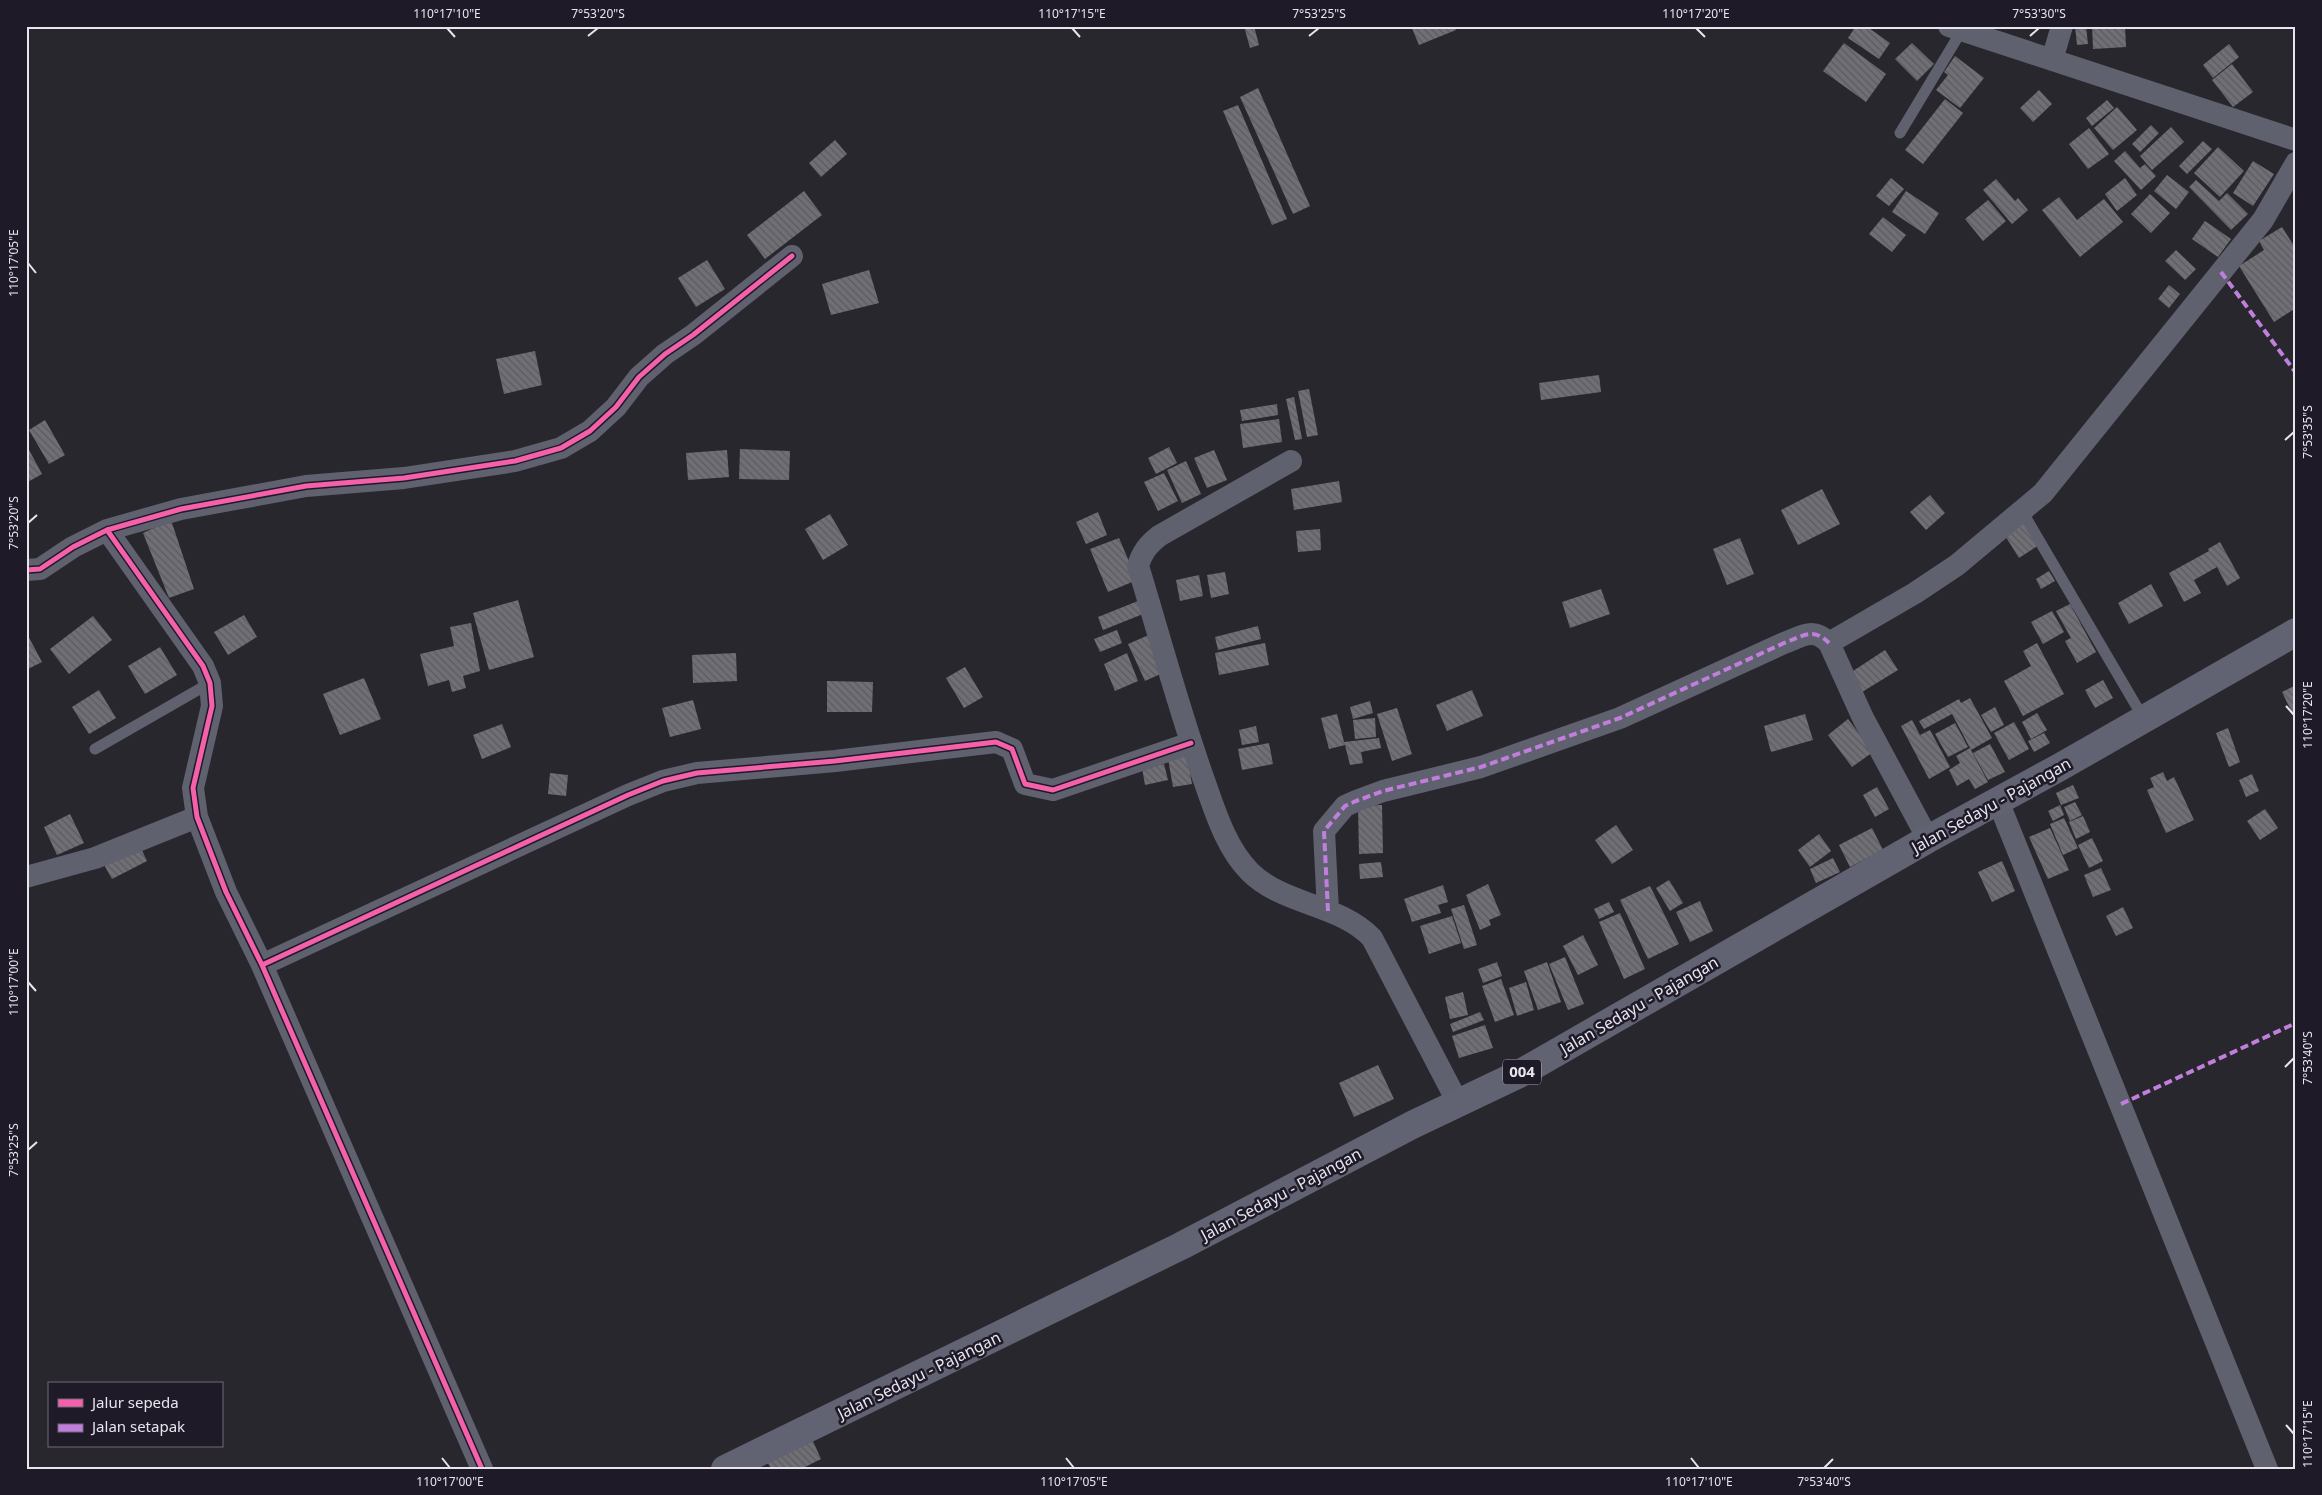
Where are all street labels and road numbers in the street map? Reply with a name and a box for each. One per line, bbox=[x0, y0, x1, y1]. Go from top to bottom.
street label: Jalan Sedayu - Pajangan bbox=[1906, 752, 2075, 859]
street label: Jalan Sedayu - Pajangan bbox=[1554, 951, 1722, 1060]
road number: 004 bbox=[1503, 1060, 1541, 1084]
street label: Jalan Sedayu - Pajangan bbox=[1195, 1142, 1365, 1247]
street label: Jalan Sedayu - Pajangan bbox=[832, 1326, 1004, 1425]

